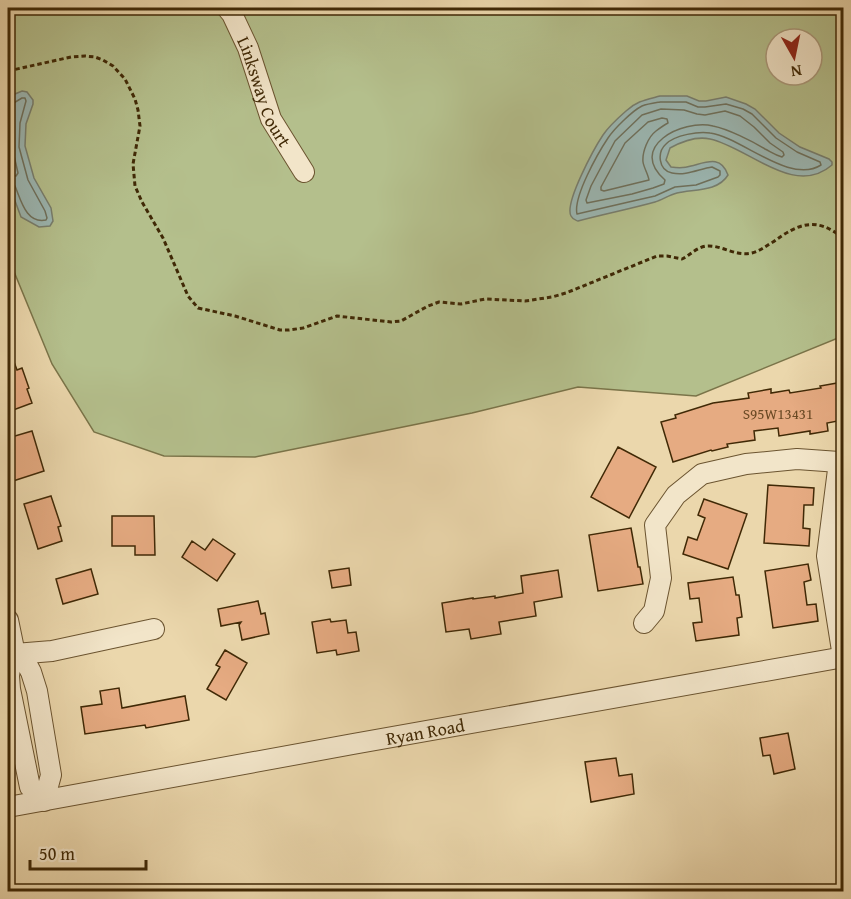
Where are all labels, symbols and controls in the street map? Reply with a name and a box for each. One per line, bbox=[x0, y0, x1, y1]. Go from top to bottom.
north arrow bbox=[764, 27, 824, 87]
street label: Linksway Court bbox=[231, 32, 299, 152]
text: N bbox=[789, 59, 804, 85]
house number: S95W13431 bbox=[743, 403, 813, 424]
street label: Ryan Road bbox=[384, 711, 467, 751]
scale bar bbox=[30, 833, 146, 871]
text: 50 m bbox=[39, 840, 75, 867]

